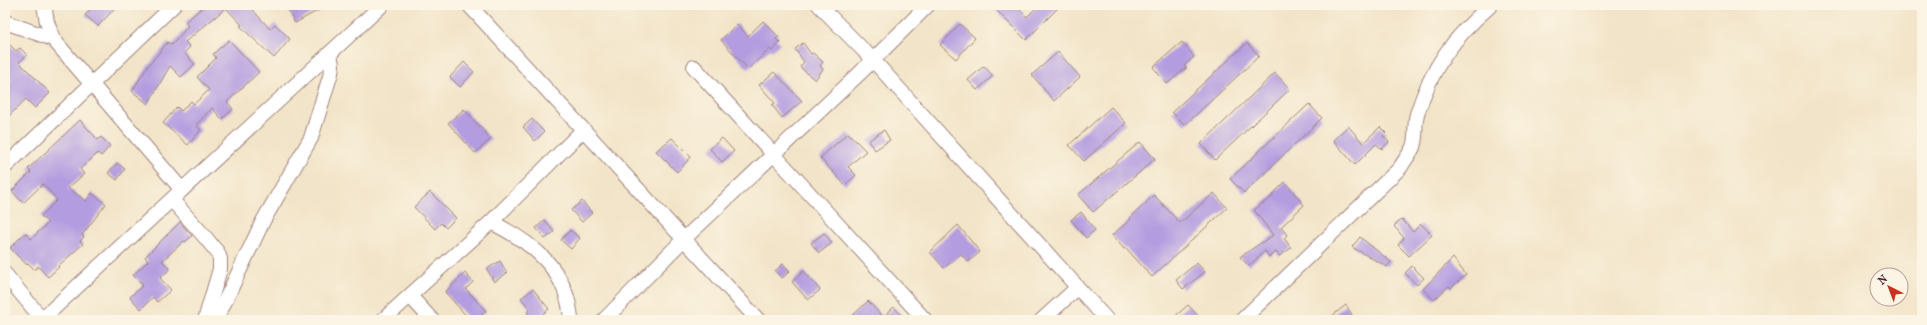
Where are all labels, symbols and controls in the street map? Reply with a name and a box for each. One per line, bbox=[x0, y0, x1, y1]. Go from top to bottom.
north arrow bbox=[1869, 267, 1909, 307]
text: N bbox=[1875, 272, 1891, 288]

